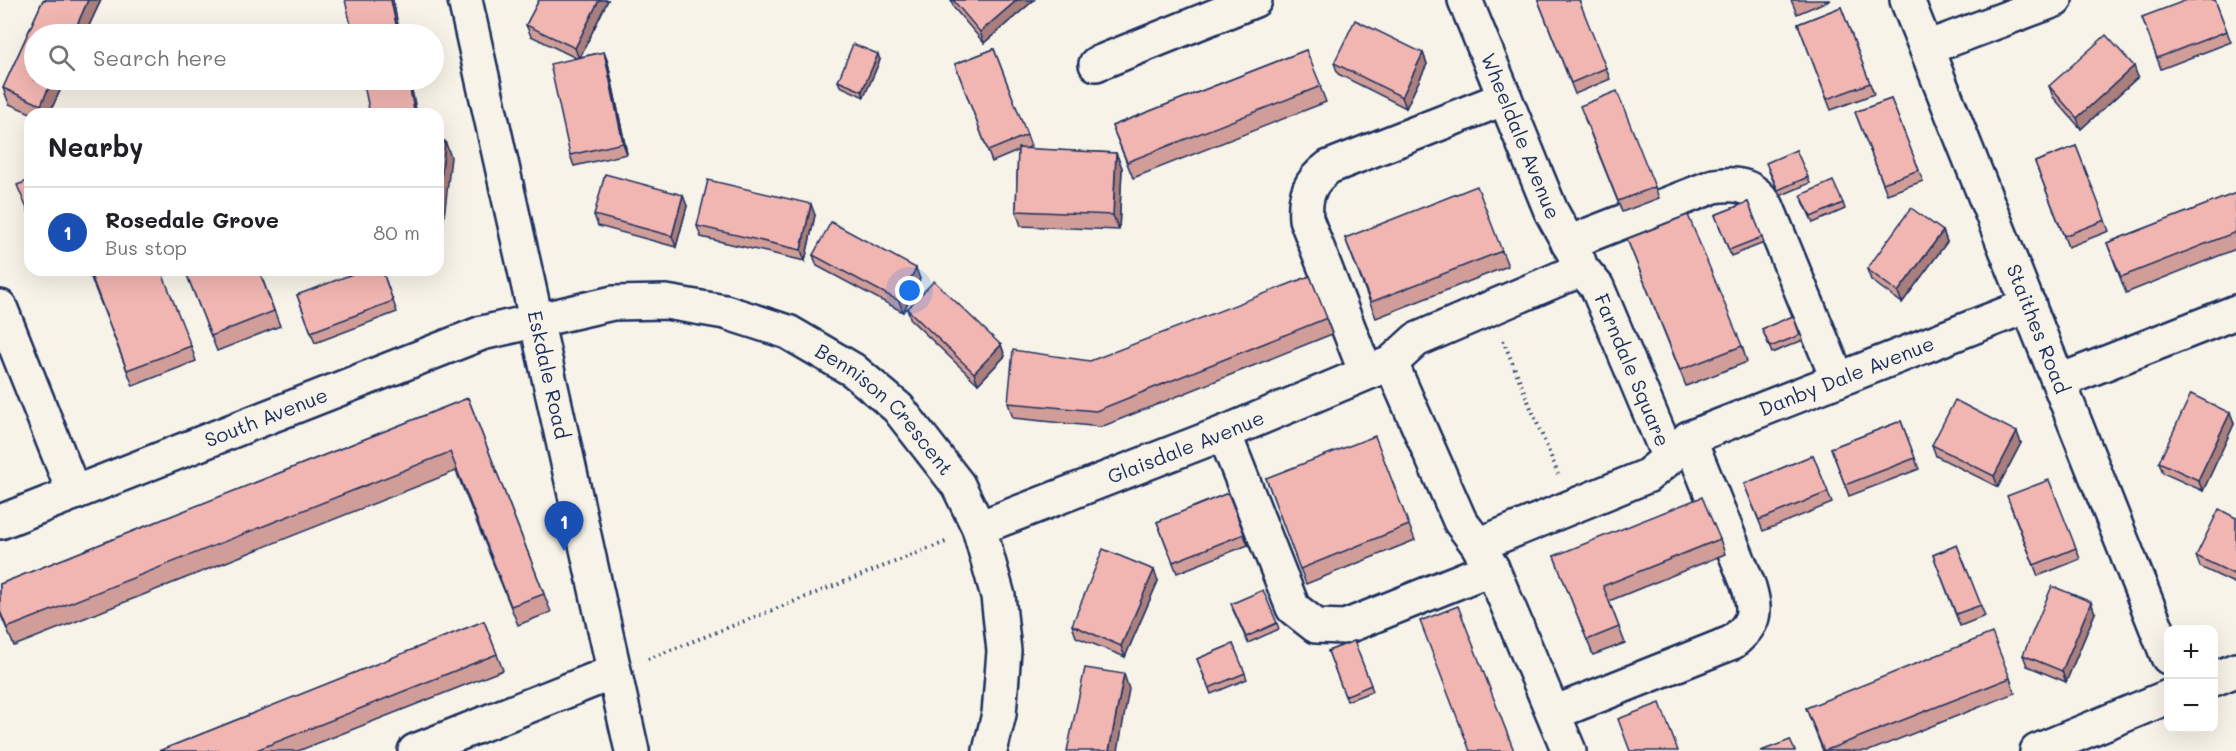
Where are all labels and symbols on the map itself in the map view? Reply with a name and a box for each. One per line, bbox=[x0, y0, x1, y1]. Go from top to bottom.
street label: Wheeldale Avenue bbox=[1476, 49, 1567, 223]
street label: Staithes Road bbox=[2001, 260, 2076, 397]
your location bbox=[895, 276, 924, 305]
street label: Farndale Square bbox=[1589, 289, 1677, 450]
street label: Eskdale Road bbox=[522, 308, 576, 441]
street label: Danby Dale Avenue bbox=[1755, 329, 1938, 421]
street label: Bennison Crescent bbox=[811, 337, 960, 480]
street label: South Avenue bbox=[201, 381, 331, 452]
street label: Glaisdale Avenue bbox=[1103, 404, 1268, 489]
pin: 1 bbox=[544, 502, 584, 551]

